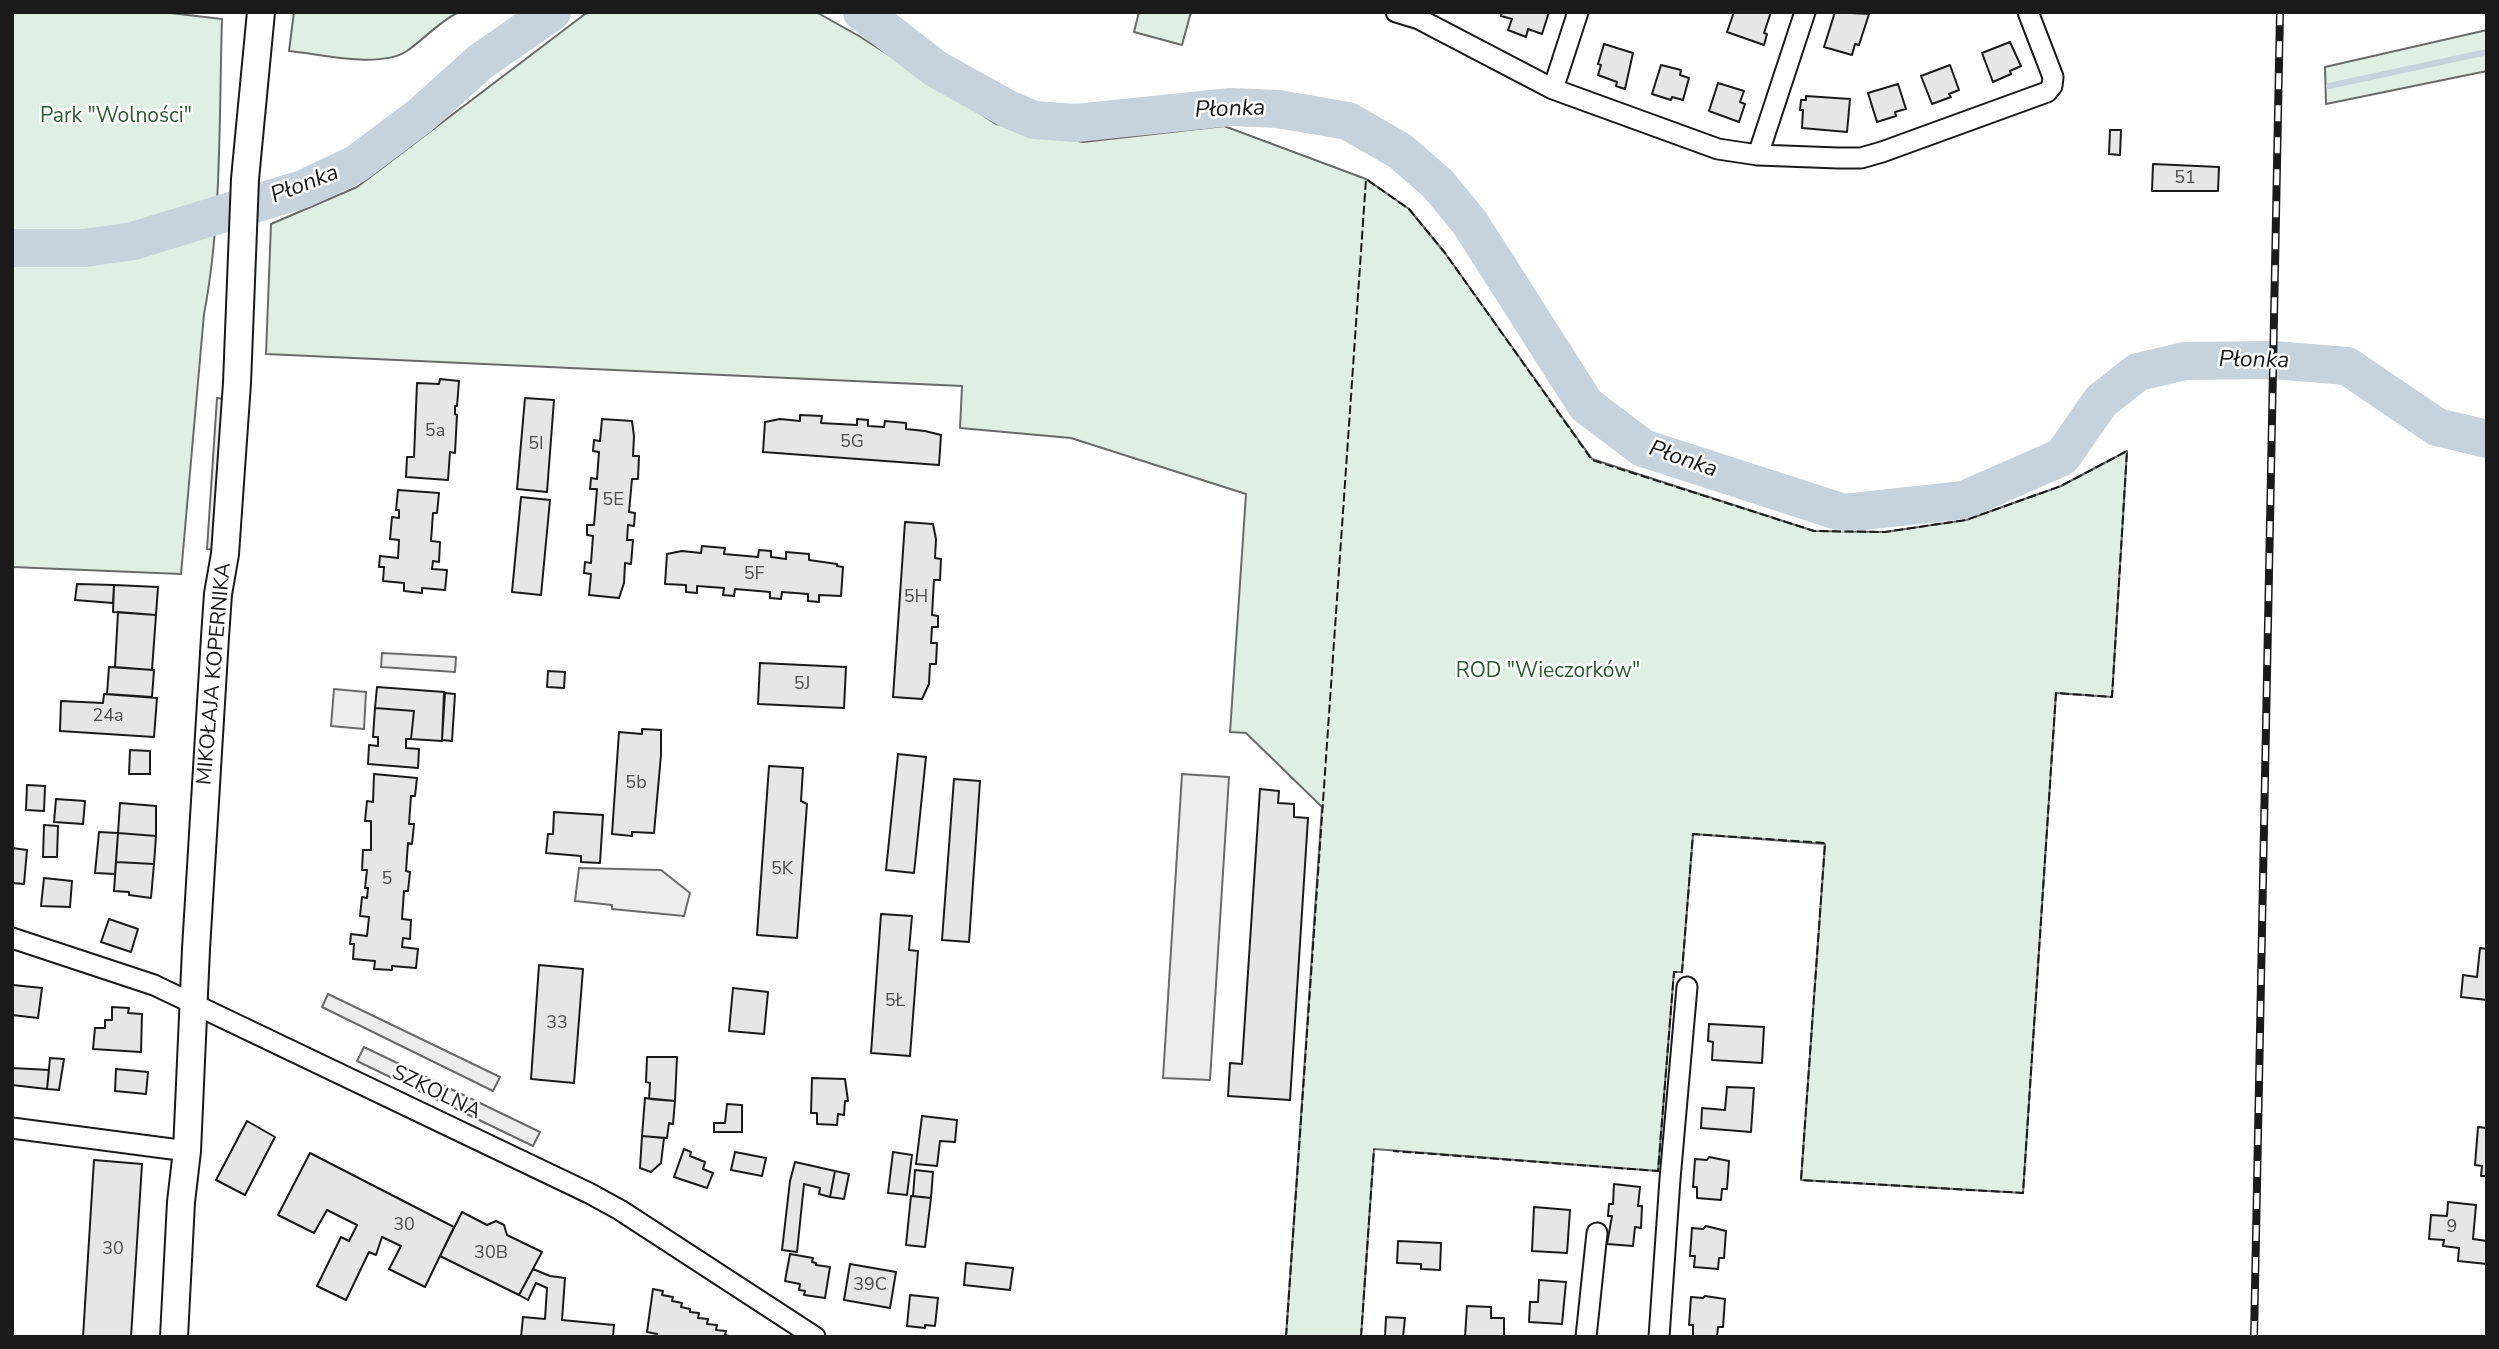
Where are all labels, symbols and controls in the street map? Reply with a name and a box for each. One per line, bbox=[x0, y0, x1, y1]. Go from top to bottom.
water label: Płonka bbox=[1194, 95, 1266, 125]
park label: Park "Wolności" bbox=[40, 104, 192, 130]
water label: Płonka bbox=[267, 159, 343, 211]
house number: 51 bbox=[2174, 168, 2196, 190]
water label: Płonka bbox=[2218, 347, 2290, 375]
house number: 5a bbox=[425, 421, 445, 443]
house number: 5G bbox=[840, 432, 864, 454]
house number: 5I bbox=[528, 434, 544, 456]
water label: Płonka bbox=[1645, 435, 1721, 485]
house number: 5E bbox=[602, 490, 624, 512]
street label: MIKOŁAJA KOPERNIKA bbox=[193, 562, 237, 786]
house number: 5F bbox=[744, 564, 764, 586]
house number: 5H bbox=[904, 587, 928, 609]
park label: ROD "Wieczorków" bbox=[1456, 659, 1640, 685]
house number: 5J bbox=[794, 674, 810, 696]
house number: 24a bbox=[92, 706, 124, 728]
house number: 5b bbox=[625, 773, 647, 795]
house number: 5K bbox=[771, 859, 793, 881]
house number: 5 bbox=[382, 869, 392, 891]
house number: 5Ł bbox=[885, 991, 905, 1013]
house number: 33 bbox=[546, 1013, 568, 1035]
street label: SZKOLNA bbox=[387, 1061, 485, 1125]
house number: 30 bbox=[393, 1215, 415, 1237]
house number: 9 bbox=[2447, 1217, 2457, 1239]
house number: 30 bbox=[102, 1239, 124, 1261]
house number: 30B bbox=[474, 1243, 508, 1265]
house number: 39C bbox=[853, 1275, 887, 1297]

